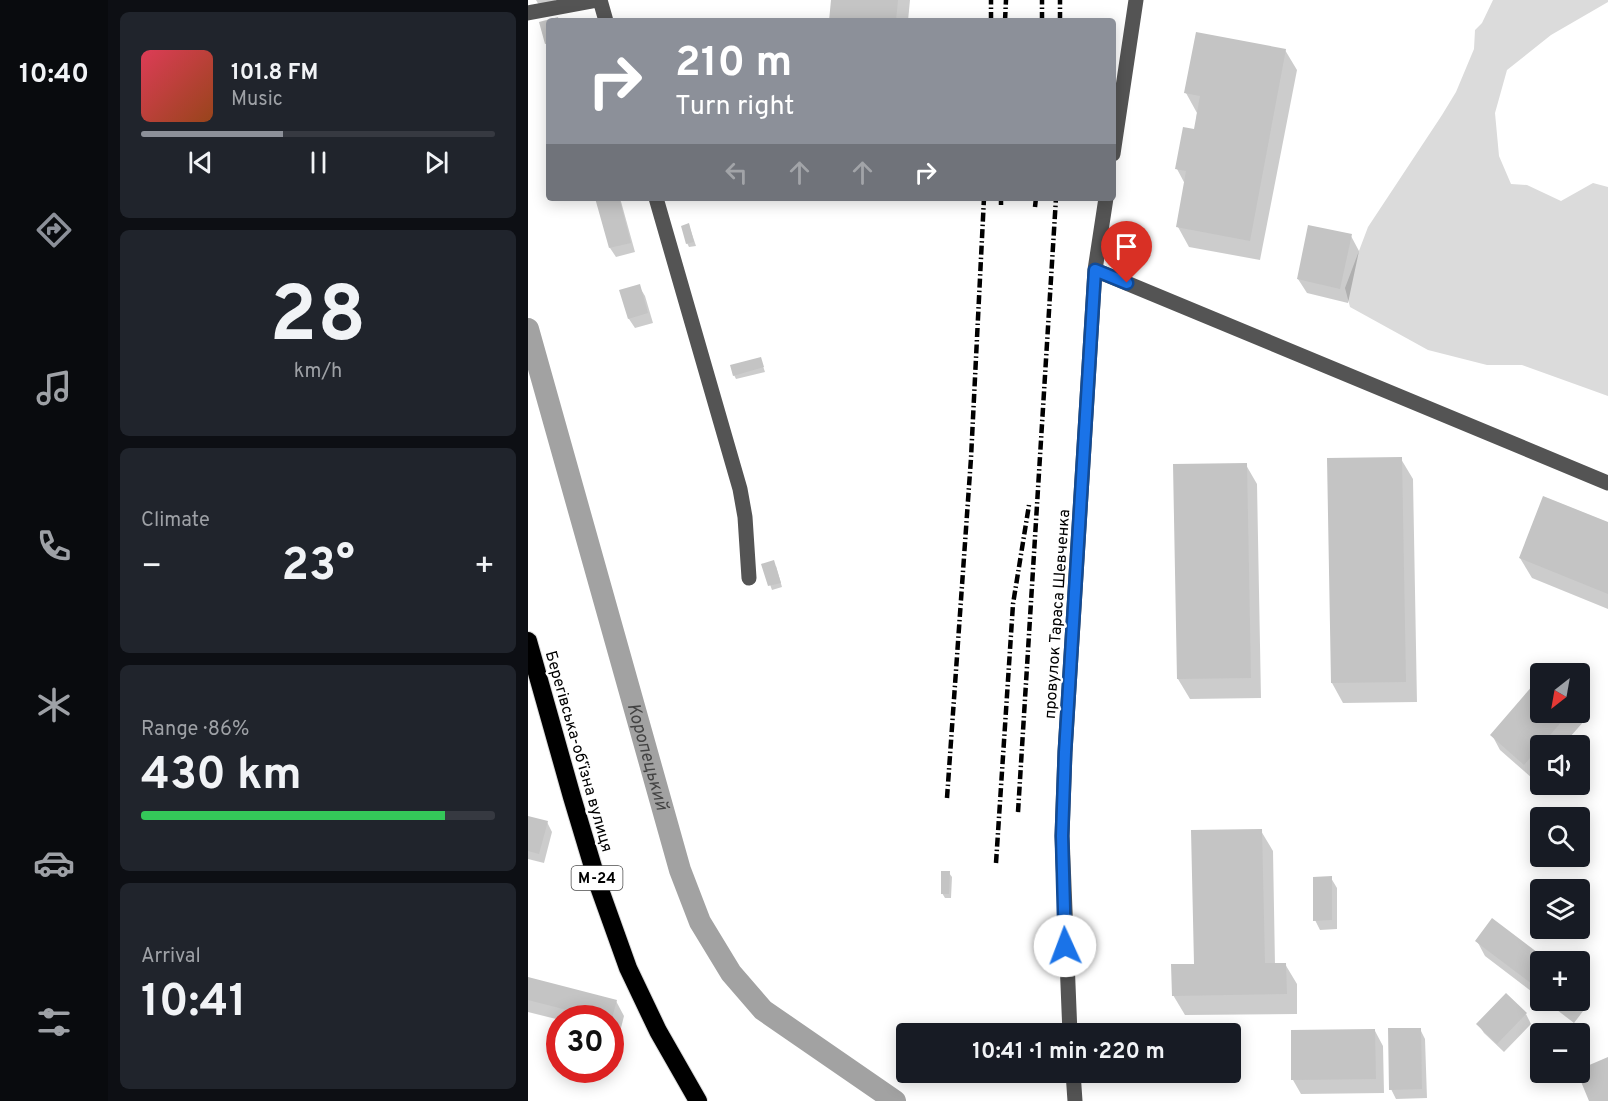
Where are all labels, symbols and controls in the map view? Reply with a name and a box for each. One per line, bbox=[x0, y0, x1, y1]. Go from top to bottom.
text: 210 m bbox=[675, 38, 792, 91]
icon: right bbox=[576, 42, 654, 120]
text: 10:40 bbox=[19, 58, 89, 92]
text: 101.8 FM bbox=[231, 60, 318, 87]
text: Music bbox=[231, 87, 283, 113]
text: Turn right bbox=[675, 90, 794, 124]
icon: previous bbox=[184, 146, 217, 179]
icon: pause bbox=[302, 146, 335, 179]
icon: next bbox=[420, 146, 453, 179]
icon: left bbox=[720, 156, 753, 189]
icon: ahead bbox=[783, 156, 816, 189]
icon: ahead bbox=[846, 156, 879, 189]
icon: right bbox=[909, 156, 942, 189]
icon: directions bbox=[33, 209, 75, 251]
pin bbox=[1101, 221, 1152, 283]
icon: arrive bbox=[1110, 230, 1143, 263]
text: 28 bbox=[270, 270, 366, 369]
text: km/h bbox=[294, 359, 342, 385]
icon: music bbox=[33, 367, 75, 409]
text: Climate bbox=[141, 508, 210, 534]
street label: провулок Тараса Шевченка bbox=[1041, 509, 1075, 720]
icon: phone bbox=[33, 525, 75, 567]
text: 23° bbox=[281, 539, 355, 596]
text: − bbox=[141, 547, 162, 589]
text: + bbox=[474, 547, 495, 589]
street label: Берегівська-обʼїзна вулиця bbox=[540, 649, 616, 854]
north arrow bbox=[1530, 663, 1590, 723]
map controls bbox=[1530, 663, 1590, 1083]
icon: climate bbox=[33, 684, 75, 726]
water label: Коропецький bbox=[621, 701, 673, 814]
text: Range · 86% bbox=[141, 717, 249, 743]
button: sound bbox=[1530, 735, 1590, 795]
text: 430 km bbox=[141, 748, 302, 805]
button: search bbox=[1530, 807, 1590, 867]
icon: car bbox=[33, 842, 75, 884]
road number: М-24 bbox=[572, 866, 622, 890]
button: layers bbox=[1530, 879, 1590, 939]
position arrow bbox=[1033, 914, 1097, 978]
text: Arrival bbox=[141, 944, 201, 970]
button: + bbox=[1530, 951, 1590, 1011]
text: 10:41 bbox=[141, 975, 246, 1032]
icon: filters bbox=[33, 1001, 75, 1043]
speed limit sign: 30 bbox=[546, 1005, 624, 1083]
button: − bbox=[1530, 1023, 1590, 1083]
text: 10:41 · 1 min · 220 m bbox=[972, 1039, 1165, 1066]

